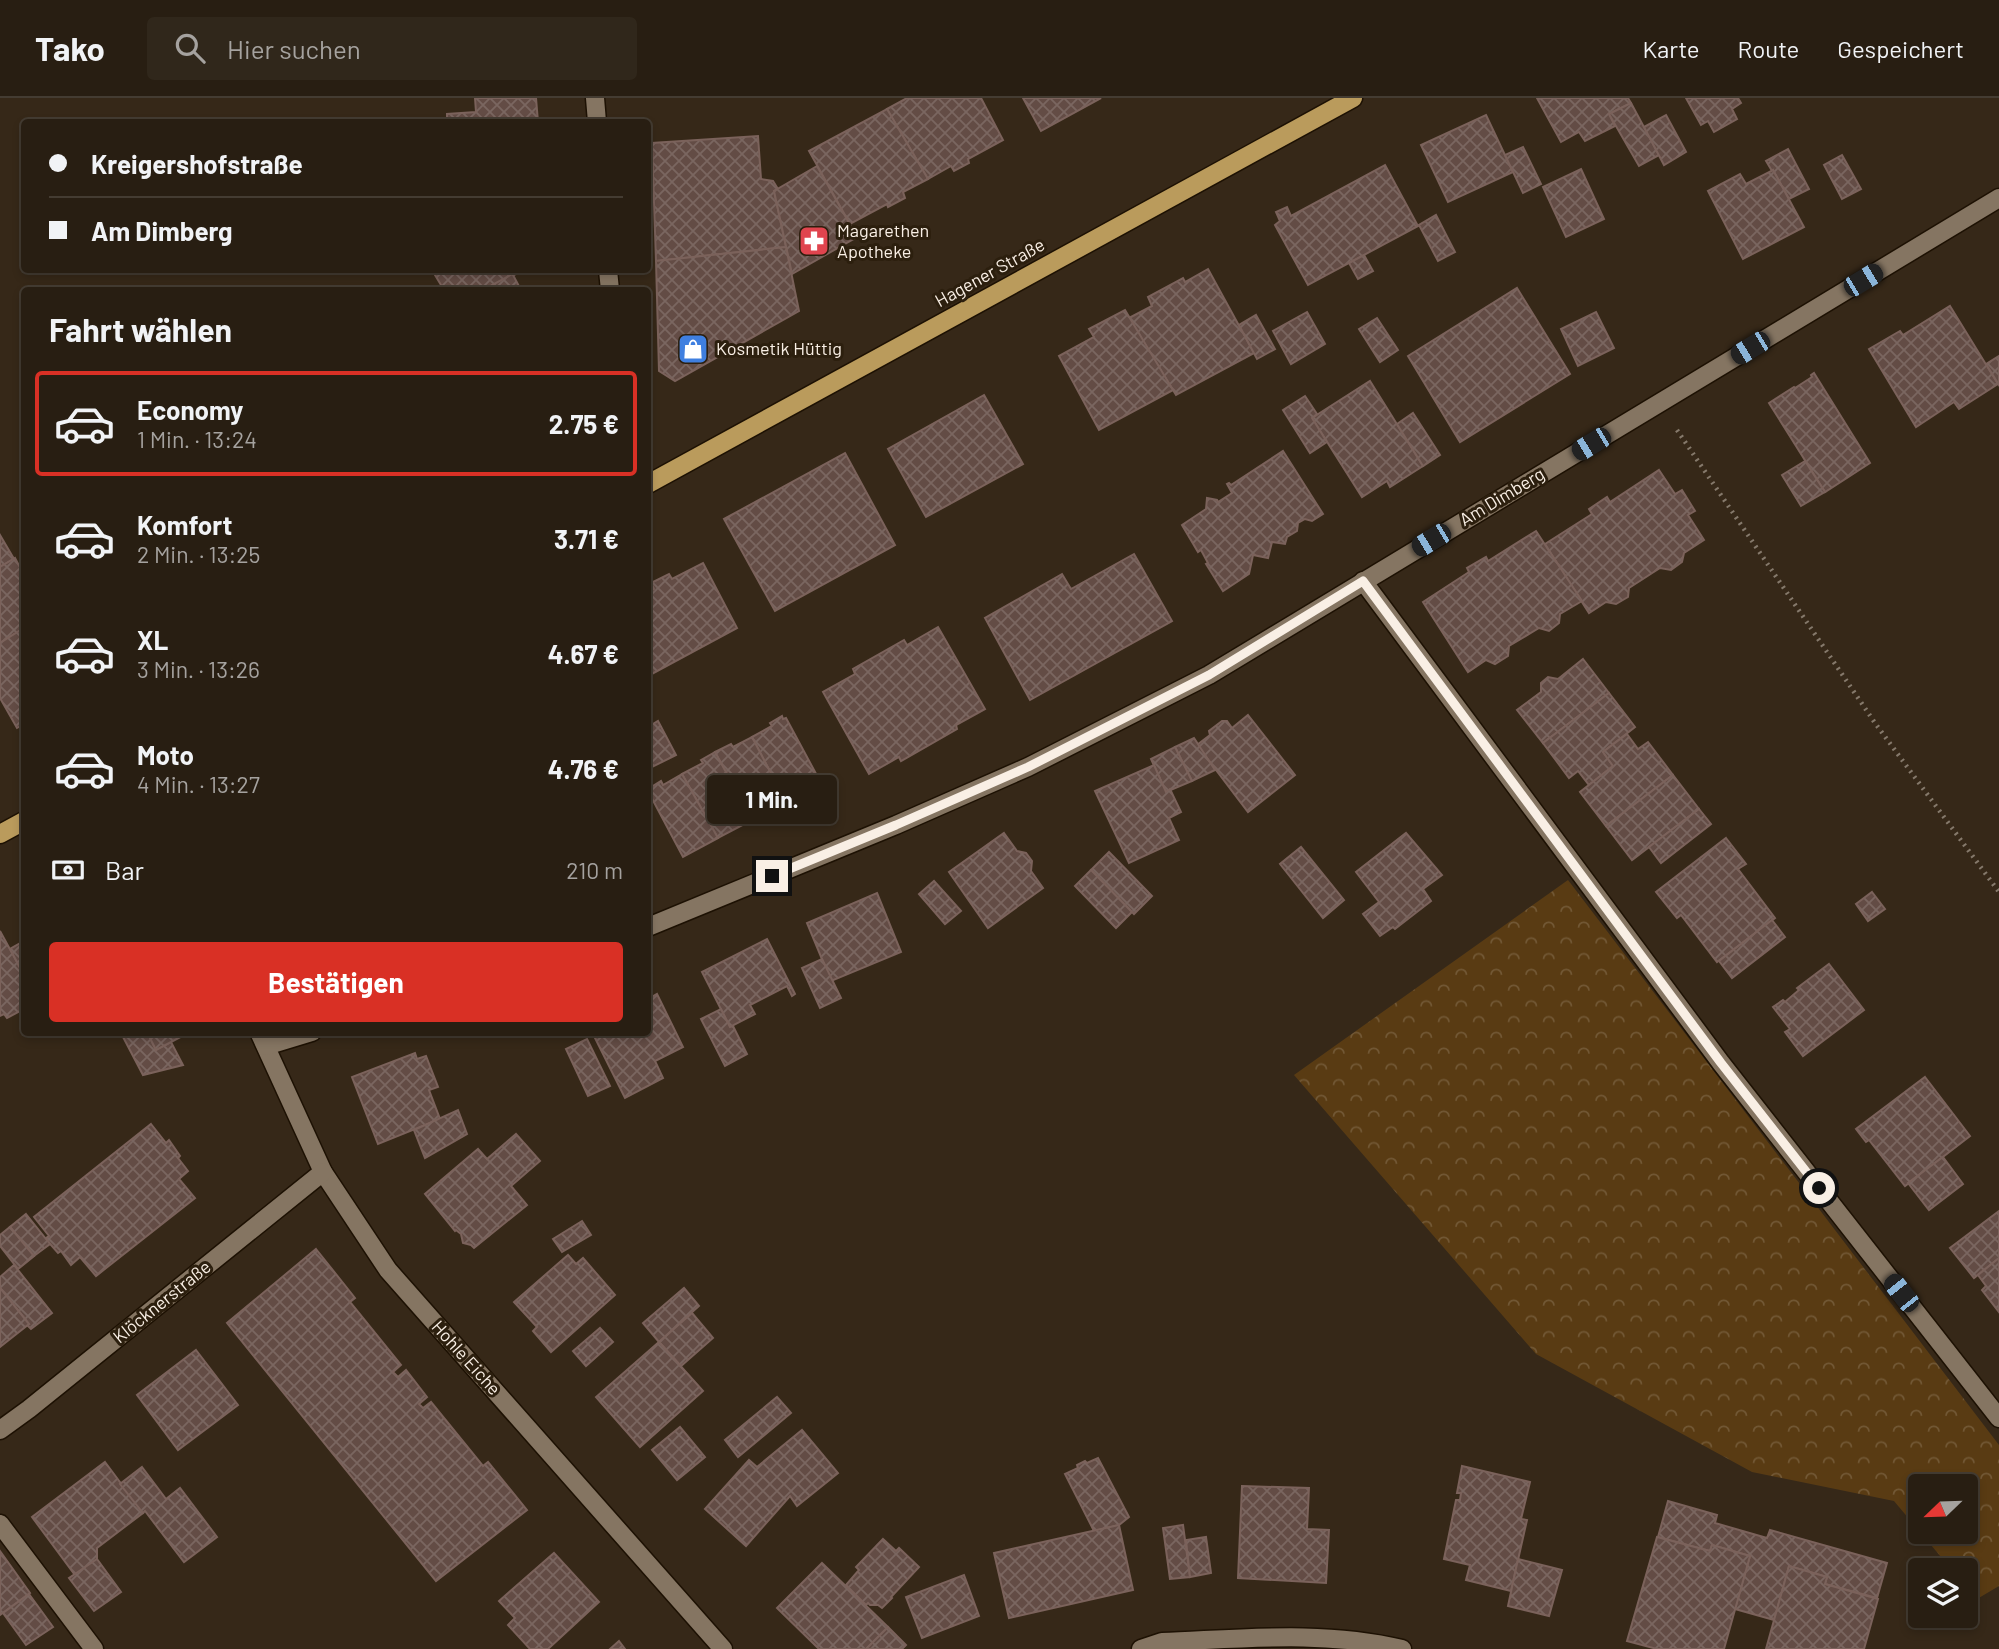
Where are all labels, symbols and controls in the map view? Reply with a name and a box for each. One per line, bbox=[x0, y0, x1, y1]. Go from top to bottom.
search box bbox=[147, 17, 637, 80]
text: Tako bbox=[35, 28, 105, 68]
icon: search bbox=[171, 29, 209, 67]
text: Hier suchen bbox=[227, 33, 361, 64]
text: Karte bbox=[1642, 34, 1700, 63]
text: Route bbox=[1738, 34, 1799, 63]
text: Gespeichert bbox=[1837, 34, 1964, 63]
text: Kreigershofstraße bbox=[91, 148, 303, 179]
text: Am Dimberg bbox=[91, 215, 232, 246]
place label: Magarethen Apotheke bbox=[837, 219, 929, 262]
pharmacy icon: Magarethen Apotheke bbox=[797, 224, 831, 258]
street label: Hagener Straße bbox=[931, 233, 1048, 311]
car bbox=[1840, 260, 1887, 300]
text: Fahrt wählen bbox=[49, 310, 232, 348]
car bbox=[1727, 328, 1774, 368]
shop icon: Kosmetik Hüttig bbox=[676, 332, 710, 366]
place label: Kosmetik Hüttig bbox=[716, 337, 842, 359]
icon: car bbox=[53, 392, 116, 455]
text: Economy bbox=[137, 394, 243, 425]
text: 2.75 € bbox=[549, 408, 619, 439]
car bbox=[1568, 424, 1615, 464]
text: 1 Min. · 13:24 bbox=[137, 425, 257, 453]
street label: Am Dimberg bbox=[1455, 462, 1548, 530]
icon: car bbox=[53, 507, 116, 570]
text: Komfort bbox=[137, 509, 232, 540]
car bbox=[1408, 520, 1455, 560]
text: 3.71 € bbox=[554, 523, 619, 554]
text: 2 Min. · 13:25 bbox=[137, 540, 260, 568]
icon: car bbox=[53, 622, 116, 685]
text: XL bbox=[137, 624, 168, 655]
text: 4.67 € bbox=[548, 638, 619, 669]
text: 3 Min. · 13:26 bbox=[137, 655, 260, 683]
icon: car bbox=[53, 737, 116, 800]
text: Moto bbox=[137, 739, 194, 770]
text: 4.76 € bbox=[548, 753, 619, 784]
text: 4 Min. · 13:27 bbox=[137, 770, 260, 798]
callout: 1 Min. bbox=[707, 774, 837, 824]
text: 1 Min. bbox=[745, 785, 799, 813]
icon: cash bbox=[49, 851, 87, 889]
text: Bar bbox=[105, 854, 144, 885]
text: 210 m bbox=[566, 856, 623, 884]
route end bbox=[756, 860, 788, 892]
button: Bestätigen bbox=[49, 942, 623, 1022]
route start bbox=[1803, 1172, 1835, 1204]
street label: Klöcknerstraße bbox=[108, 1255, 215, 1347]
car bbox=[1880, 1270, 1923, 1316]
street label: Hohle Eiche bbox=[428, 1316, 506, 1399]
north arrow bbox=[1908, 1474, 1978, 1544]
map controls bbox=[1908, 1474, 1978, 1628]
button: layers bbox=[1908, 1558, 1978, 1628]

